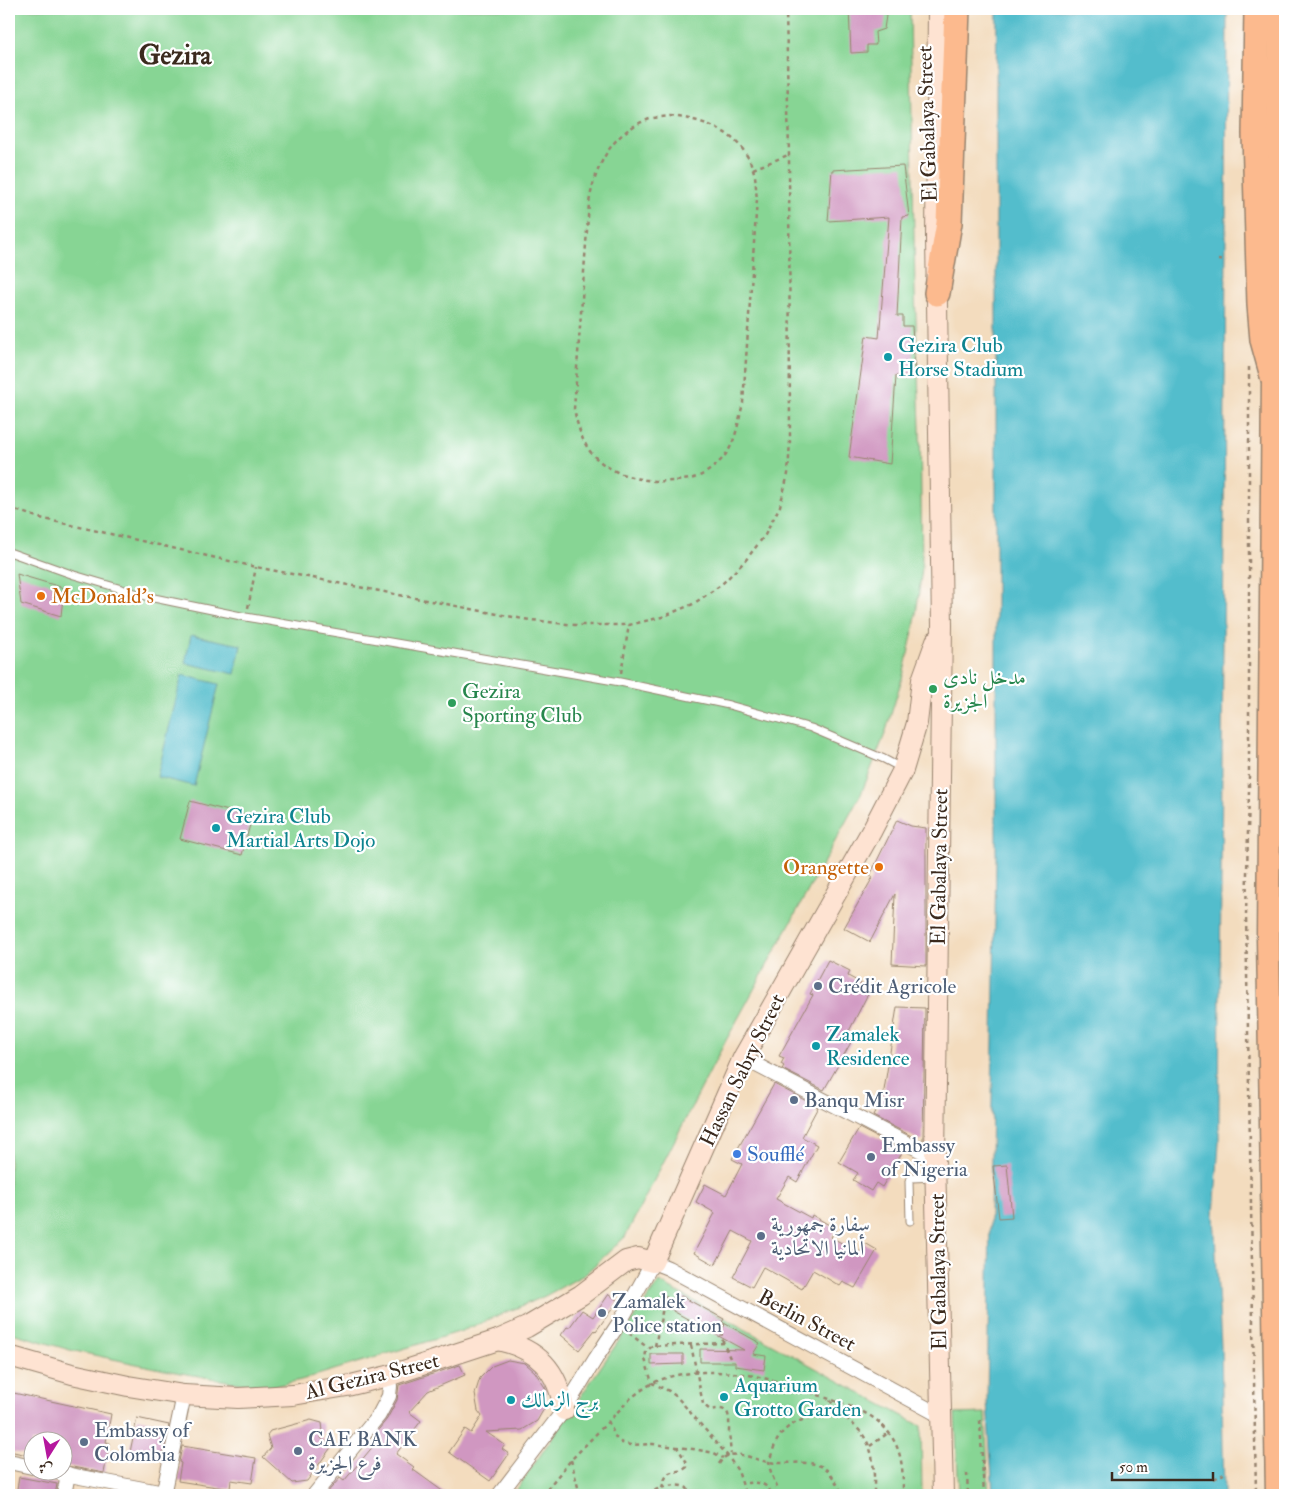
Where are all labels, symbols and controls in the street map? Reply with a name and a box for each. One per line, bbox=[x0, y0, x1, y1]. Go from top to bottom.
district label: Gezira bbox=[139, 40, 213, 72]
street label: El Gabalaya Street bbox=[911, 45, 944, 203]
place label: Gezira Club Horse Stadium bbox=[898, 332, 1023, 383]
marker: Gezira Club Horse Stadium bbox=[882, 351, 894, 363]
place label: McDonald's bbox=[51, 583, 154, 610]
marker: McDonald's bbox=[35, 590, 47, 602]
place label: مدخل نادى الجزيرة bbox=[943, 664, 1026, 715]
place label: Gezira Sporting Club bbox=[462, 678, 582, 729]
marker: مدخل نادى الجزيرة bbox=[927, 683, 939, 695]
marker: Gezira Sporting Club bbox=[446, 697, 458, 709]
street label: El Gabalaya Street bbox=[925, 788, 954, 946]
place label: Gezira Club Martial Arts Dojo bbox=[226, 803, 375, 854]
marker: Gezira Club Martial Arts Dojo bbox=[210, 822, 222, 834]
place label: Orangette bbox=[783, 854, 869, 881]
marker: Orangette bbox=[873, 861, 885, 873]
place label: Crédit Agricole bbox=[828, 973, 956, 1000]
marker: Crédit Agricole bbox=[812, 980, 824, 992]
street label: Hassan Sabry Street bbox=[694, 989, 791, 1151]
place label: Zamalek Residence bbox=[826, 1021, 910, 1072]
marker: Zamalek Residence bbox=[810, 1040, 822, 1052]
place label: Banqu Misr bbox=[804, 1087, 904, 1114]
marker: Banqu Misr bbox=[788, 1094, 800, 1106]
place label: Embassy of Nigeria bbox=[881, 1132, 968, 1183]
place label: Soufflé bbox=[747, 1141, 804, 1168]
marker: Soufflé bbox=[731, 1148, 743, 1160]
marker: Embassy of Nigeria bbox=[865, 1151, 877, 1163]
street label: El Gabalaya Street bbox=[924, 1193, 953, 1351]
place label: سفارة جمهورية ألمانيا الاتحادية bbox=[771, 1211, 870, 1262]
marker: سفارة جمهورية ألمانيا الاتحادية bbox=[755, 1230, 767, 1242]
street label: Berlin Street bbox=[753, 1283, 861, 1358]
place label: Zamalek Police station bbox=[612, 1288, 722, 1339]
marker: Zamalek Police station bbox=[596, 1307, 608, 1319]
street label: Al Gezira Street bbox=[302, 1347, 442, 1406]
place label: Aquarium Grotto Garden bbox=[733, 1372, 862, 1423]
place label: برج الزمالك bbox=[521, 1387, 599, 1419]
marker: Aquarium Grotto Garden bbox=[718, 1391, 730, 1403]
marker: برج الزمالك bbox=[505, 1394, 517, 1406]
place label: Embassy of Colombia bbox=[94, 1417, 192, 1468]
place label: CAE BANK فرع الجزيرة bbox=[308, 1426, 417, 1481]
north arrow bbox=[22, 1432, 72, 1482]
marker: Embassy of Colombia bbox=[78, 1436, 90, 1448]
marker: CAE BANK فرع الجزيرة bbox=[292, 1445, 304, 1457]
scale bar bbox=[1112, 1449, 1213, 1481]
text: 50 m bbox=[1119, 1458, 1148, 1477]
text: ش bbox=[37, 1459, 54, 1478]

